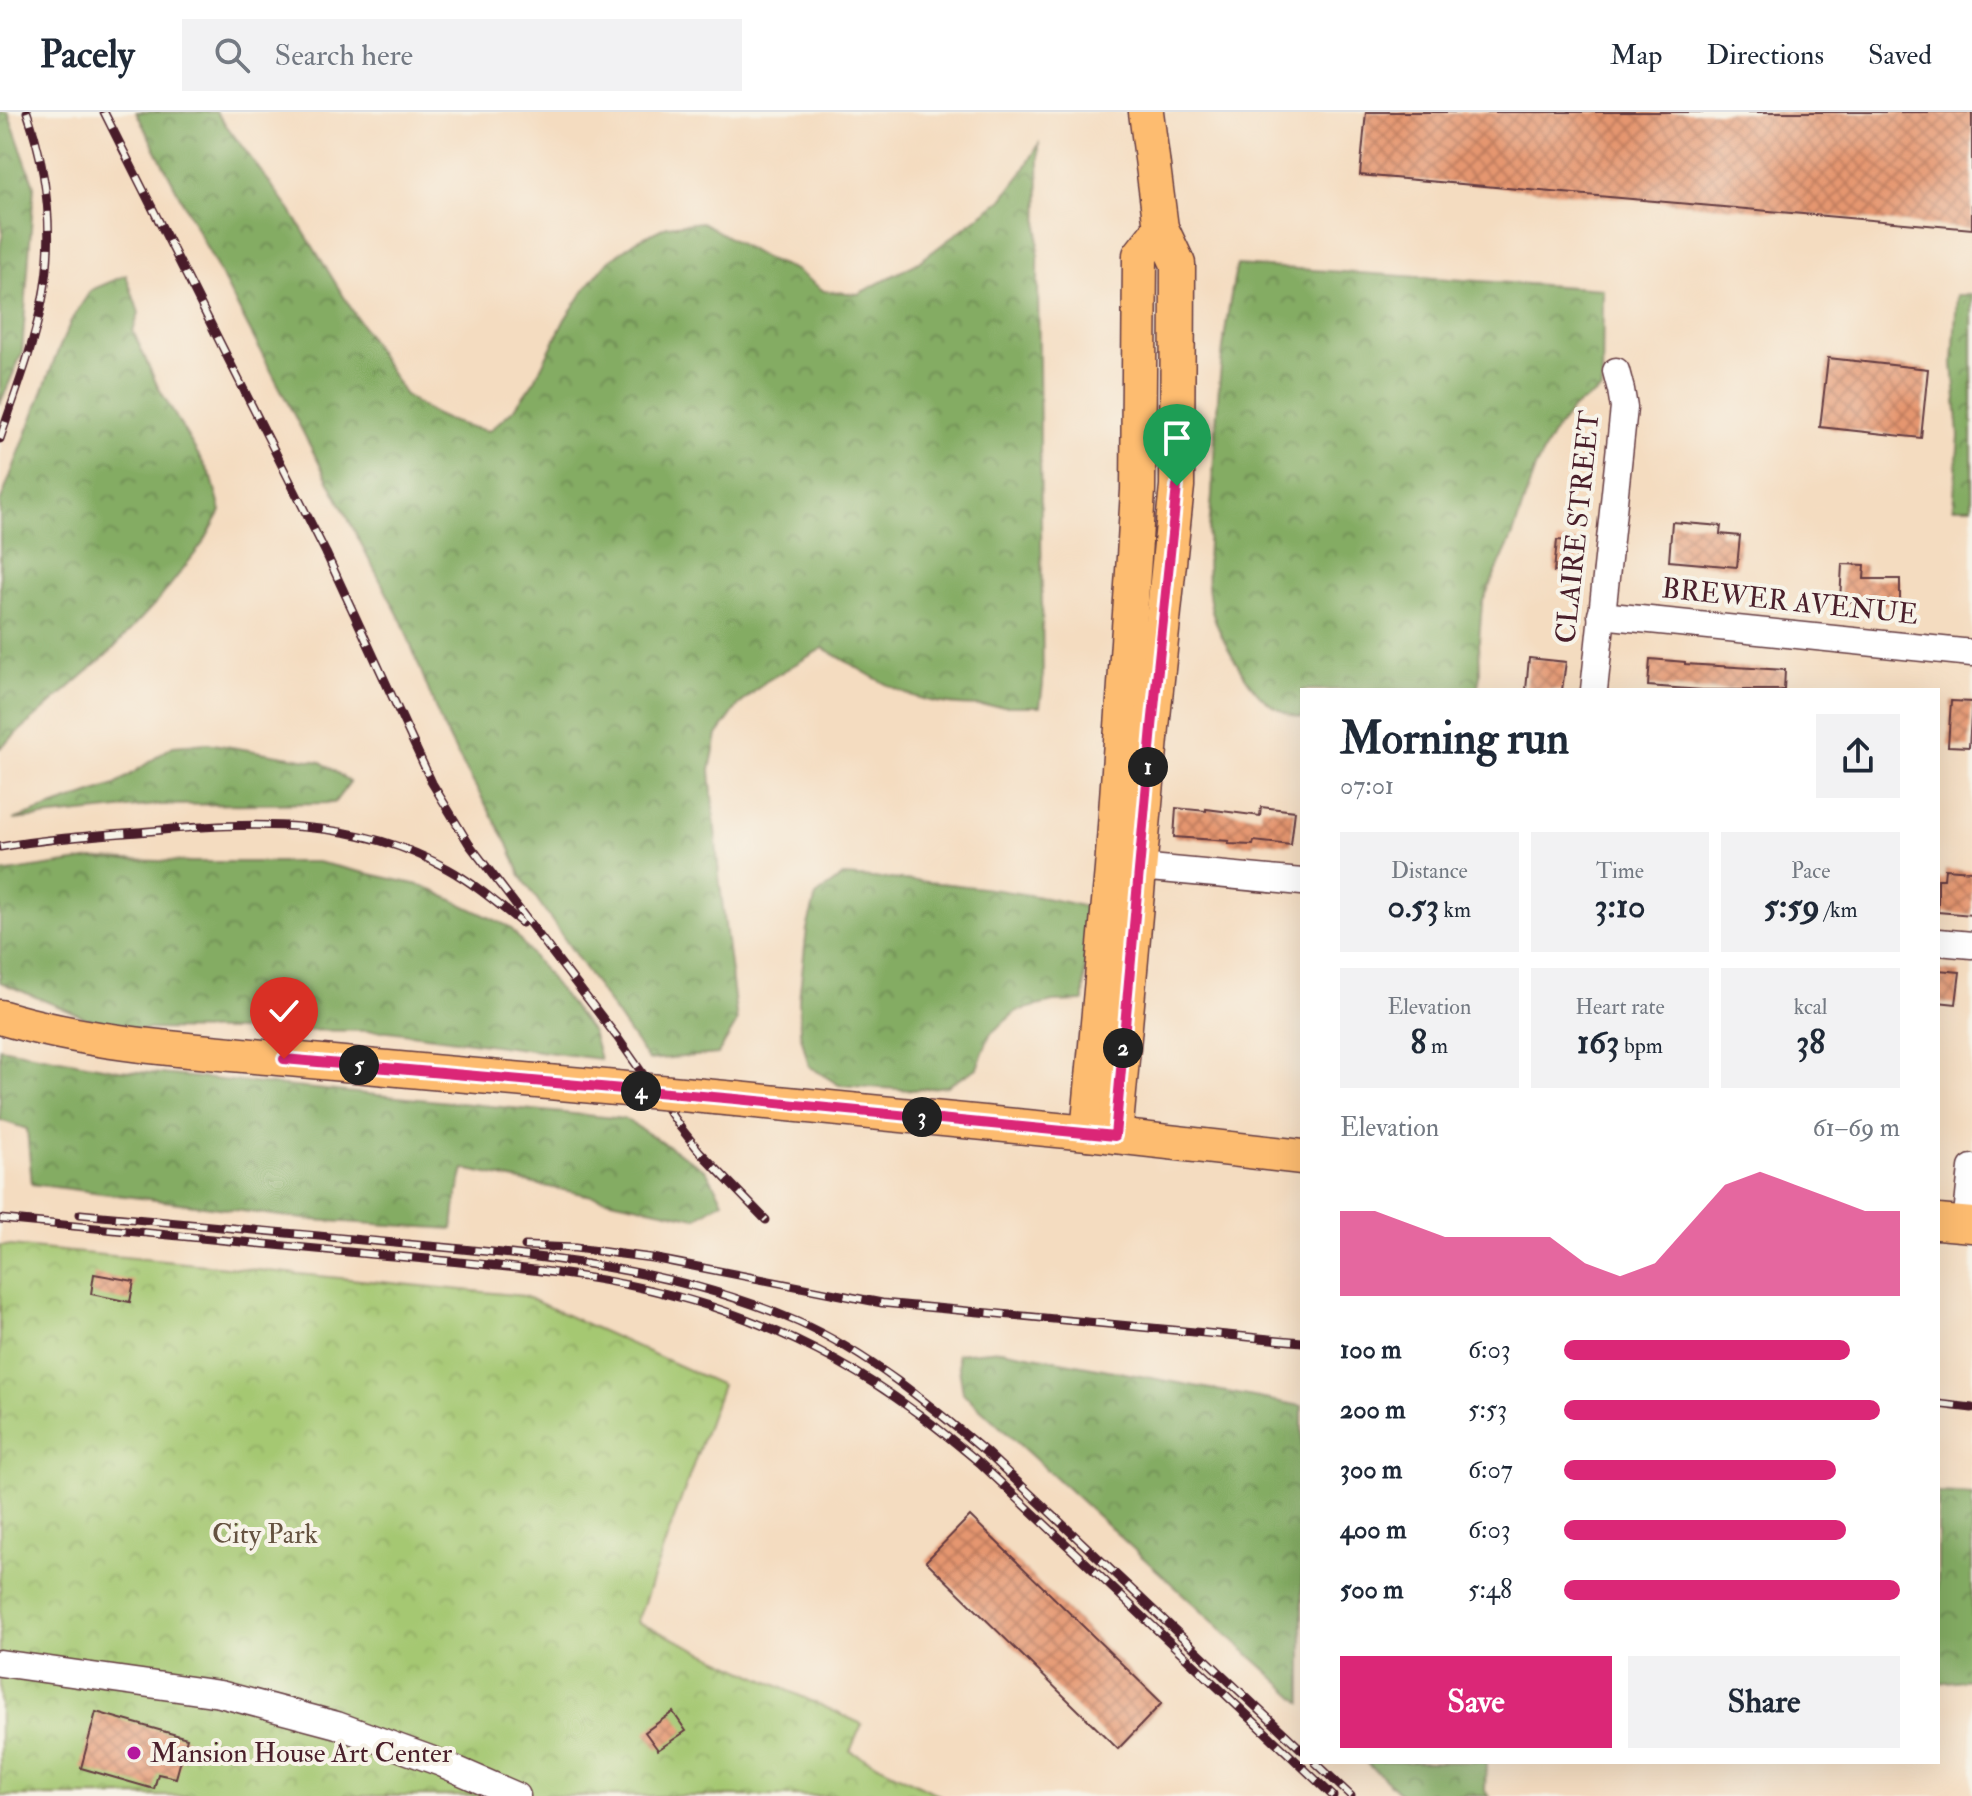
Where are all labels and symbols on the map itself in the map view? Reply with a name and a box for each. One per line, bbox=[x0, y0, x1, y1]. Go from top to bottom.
pin bbox=[1143, 404, 1211, 486]
street label: CLAIRE STREET bbox=[1548, 409, 1608, 645]
street label: BREWER AVENUE bbox=[1660, 571, 1920, 633]
pin: 1 bbox=[1128, 747, 1168, 787]
pin bbox=[250, 977, 318, 1059]
pin: 2 bbox=[1103, 1028, 1143, 1068]
pin: 5 bbox=[339, 1045, 379, 1085]
pin: 4 bbox=[621, 1071, 661, 1111]
pin: 3 bbox=[902, 1097, 942, 1137]
park label: City Park bbox=[212, 1517, 318, 1552]
place label: Mansion House Art Center bbox=[150, 1736, 453, 1771]
marker: Mansion House Art Center bbox=[125, 1744, 143, 1762]

